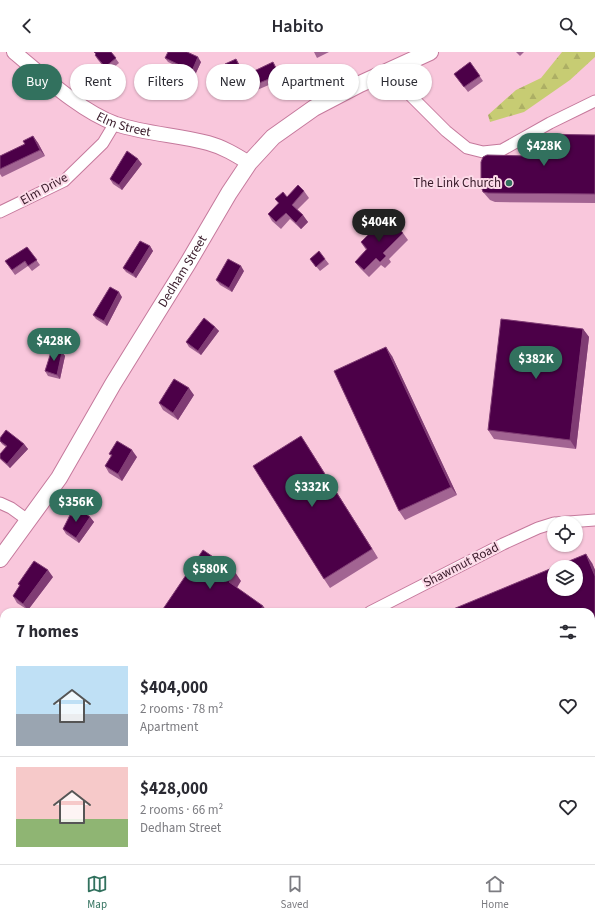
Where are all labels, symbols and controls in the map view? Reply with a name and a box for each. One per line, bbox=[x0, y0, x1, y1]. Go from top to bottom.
text: Habito bbox=[271, 14, 324, 39]
icon: back bbox=[16, 15, 38, 37]
icon: search bbox=[557, 15, 579, 37]
chip: Buy bbox=[12, 64, 62, 100]
chip: Rent bbox=[70, 64, 126, 100]
chip: Filters bbox=[134, 64, 198, 100]
chip: New bbox=[206, 64, 260, 100]
chip: Apartment bbox=[268, 64, 359, 100]
chip: House bbox=[367, 64, 432, 100]
street label: Elm Street bbox=[93, 108, 153, 141]
pin: $428K bbox=[516, 133, 572, 167]
text: $428K bbox=[526, 137, 562, 155]
street label: Elm Drive bbox=[17, 169, 71, 209]
place label: The Link Church bbox=[413, 174, 501, 192]
marker: The Link Church bbox=[504, 178, 514, 188]
pin: $404K bbox=[351, 209, 407, 243]
text: $404K bbox=[361, 213, 397, 231]
street label: Dedham Street bbox=[154, 231, 212, 311]
pin: $428K bbox=[26, 328, 82, 362]
text: $428K bbox=[36, 332, 72, 350]
pin: $382K bbox=[508, 346, 564, 380]
text: $382K bbox=[518, 350, 554, 368]
pin: $332K bbox=[284, 474, 340, 508]
text: $332K bbox=[294, 478, 330, 496]
pin: $356K bbox=[48, 489, 104, 523]
text: $356K bbox=[58, 493, 94, 511]
map controls bbox=[547, 516, 583, 596]
button: locate bbox=[547, 516, 583, 552]
street label: Shawmut Road bbox=[420, 538, 502, 592]
pin: $580K bbox=[182, 556, 238, 590]
text: $580K bbox=[192, 560, 228, 578]
button: layers bbox=[547, 560, 583, 596]
text: 7 homes bbox=[16, 620, 78, 644]
icon: filters bbox=[557, 621, 579, 643]
text: $404,000 bbox=[140, 676, 208, 700]
icon: home bbox=[48, 682, 96, 730]
icon: heart bbox=[557, 695, 579, 717]
text: 2 rooms · 78 m² bbox=[140, 700, 223, 718]
text: Apartment bbox=[140, 718, 198, 736]
text: $428,000 bbox=[140, 777, 208, 801]
icon: home bbox=[48, 783, 96, 831]
icon: heart bbox=[557, 796, 579, 818]
text: 2 rooms · 66 m² bbox=[140, 801, 223, 819]
text: Dedham Street bbox=[140, 819, 221, 837]
tab: Map bbox=[86, 873, 108, 912]
tab: Saved bbox=[281, 873, 309, 912]
tab: Home bbox=[481, 873, 509, 912]

